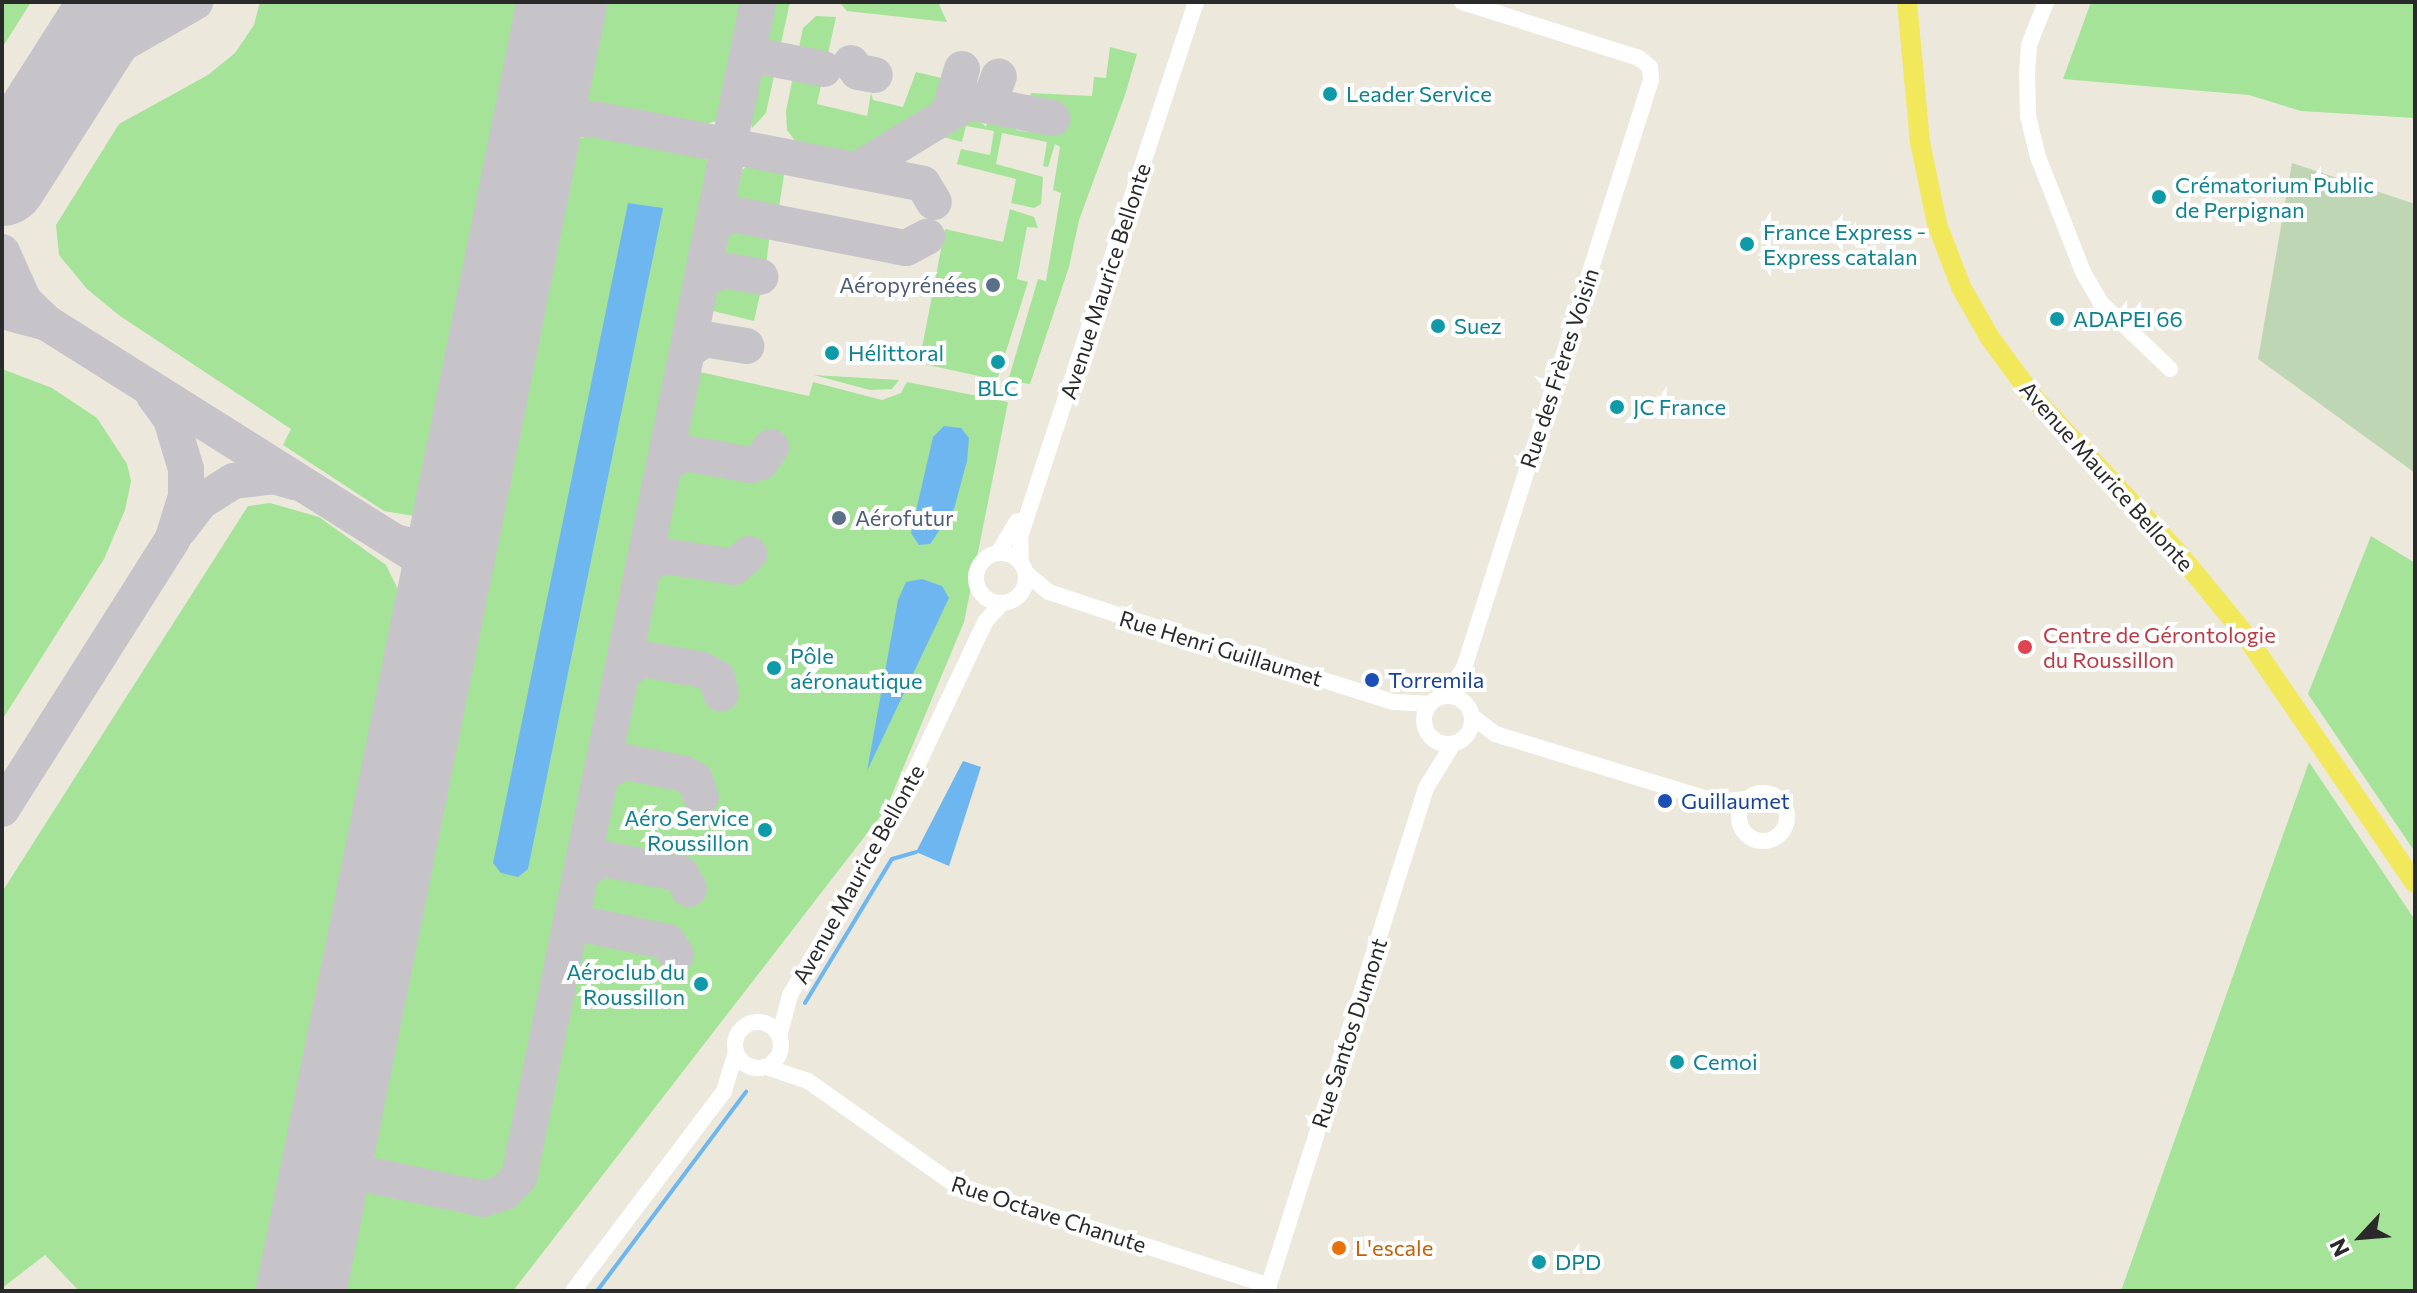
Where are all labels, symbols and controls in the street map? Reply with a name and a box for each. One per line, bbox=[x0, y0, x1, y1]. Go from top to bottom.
place label: Leader Service bbox=[1346, 81, 1492, 107]
marker: Leader Service bbox=[1321, 85, 1339, 103]
street label: Avenue Maurice Bellonte bbox=[1054, 160, 1156, 402]
place label: Crématorium Public de Perpignan bbox=[2175, 171, 2374, 222]
marker: Crématorium Public de Perpignan bbox=[2150, 188, 2168, 206]
place label: France Express - Express catalan bbox=[1763, 218, 1926, 270]
marker: France Express - Express catalan bbox=[1738, 235, 1756, 253]
street label: Rue des Frères Voisin bbox=[1514, 265, 1604, 471]
place label: Aéropyrénées bbox=[839, 272, 977, 298]
marker: Aéropyrénées bbox=[984, 276, 1002, 294]
place label: ADAPEI 66 bbox=[2073, 306, 2183, 332]
marker: ADAPEI 66 bbox=[2048, 310, 2066, 328]
place label: Suez bbox=[1454, 313, 1502, 339]
marker: Suez bbox=[1429, 317, 1447, 335]
place label: Hélittoral bbox=[848, 340, 944, 366]
marker: Hélittoral bbox=[823, 344, 841, 362]
marker: BLC bbox=[989, 353, 1007, 371]
place label: BLC bbox=[977, 375, 1019, 401]
street label: Avenue Maurice Bellonte bbox=[2015, 376, 2199, 576]
place label: JC France bbox=[1633, 394, 1726, 420]
marker: JC France bbox=[1608, 398, 1626, 416]
place label: Aérofutur bbox=[855, 505, 954, 531]
marker: Aérofutur bbox=[830, 509, 848, 527]
street label: Rue Henri Guillaumet bbox=[1116, 605, 1326, 691]
place label: Centre de Gérontologie du Roussillon bbox=[2043, 621, 2276, 672]
marker: Centre de Gérontologie du Roussillon bbox=[2014, 636, 2036, 658]
place label: Pôle aéronautique bbox=[790, 642, 922, 694]
marker: Pôle aéronautique bbox=[765, 659, 783, 677]
place label: Torremila bbox=[1388, 667, 1484, 693]
marker: Torremila bbox=[1363, 671, 1381, 689]
street label: Avenue Maurice Bellonte bbox=[787, 760, 929, 988]
place label: Guillaumet bbox=[1681, 788, 1790, 814]
marker: Guillaumet bbox=[1656, 792, 1674, 810]
place label: Aéro Service Roussillon bbox=[624, 804, 749, 856]
marker: Aéro Service Roussillon bbox=[756, 821, 774, 839]
street label: Rue Santos Dumont bbox=[1306, 935, 1392, 1131]
place label: Aéroclub du Roussillon bbox=[566, 958, 685, 1010]
marker: Aéroclub du Roussillon bbox=[692, 975, 710, 993]
place label: Cemoi bbox=[1693, 1049, 1758, 1075]
marker: Cemoi bbox=[1668, 1053, 1686, 1071]
street label: Rue Octave Chanute bbox=[948, 1170, 1150, 1258]
north arrow bbox=[2321, 1197, 2401, 1277]
text: N bbox=[2323, 1234, 2355, 1261]
place label: L'escale bbox=[1355, 1235, 1433, 1261]
marker: L'escale bbox=[1330, 1239, 1348, 1257]
place label: DPD bbox=[1555, 1249, 1601, 1275]
marker: DPD bbox=[1530, 1253, 1548, 1271]

